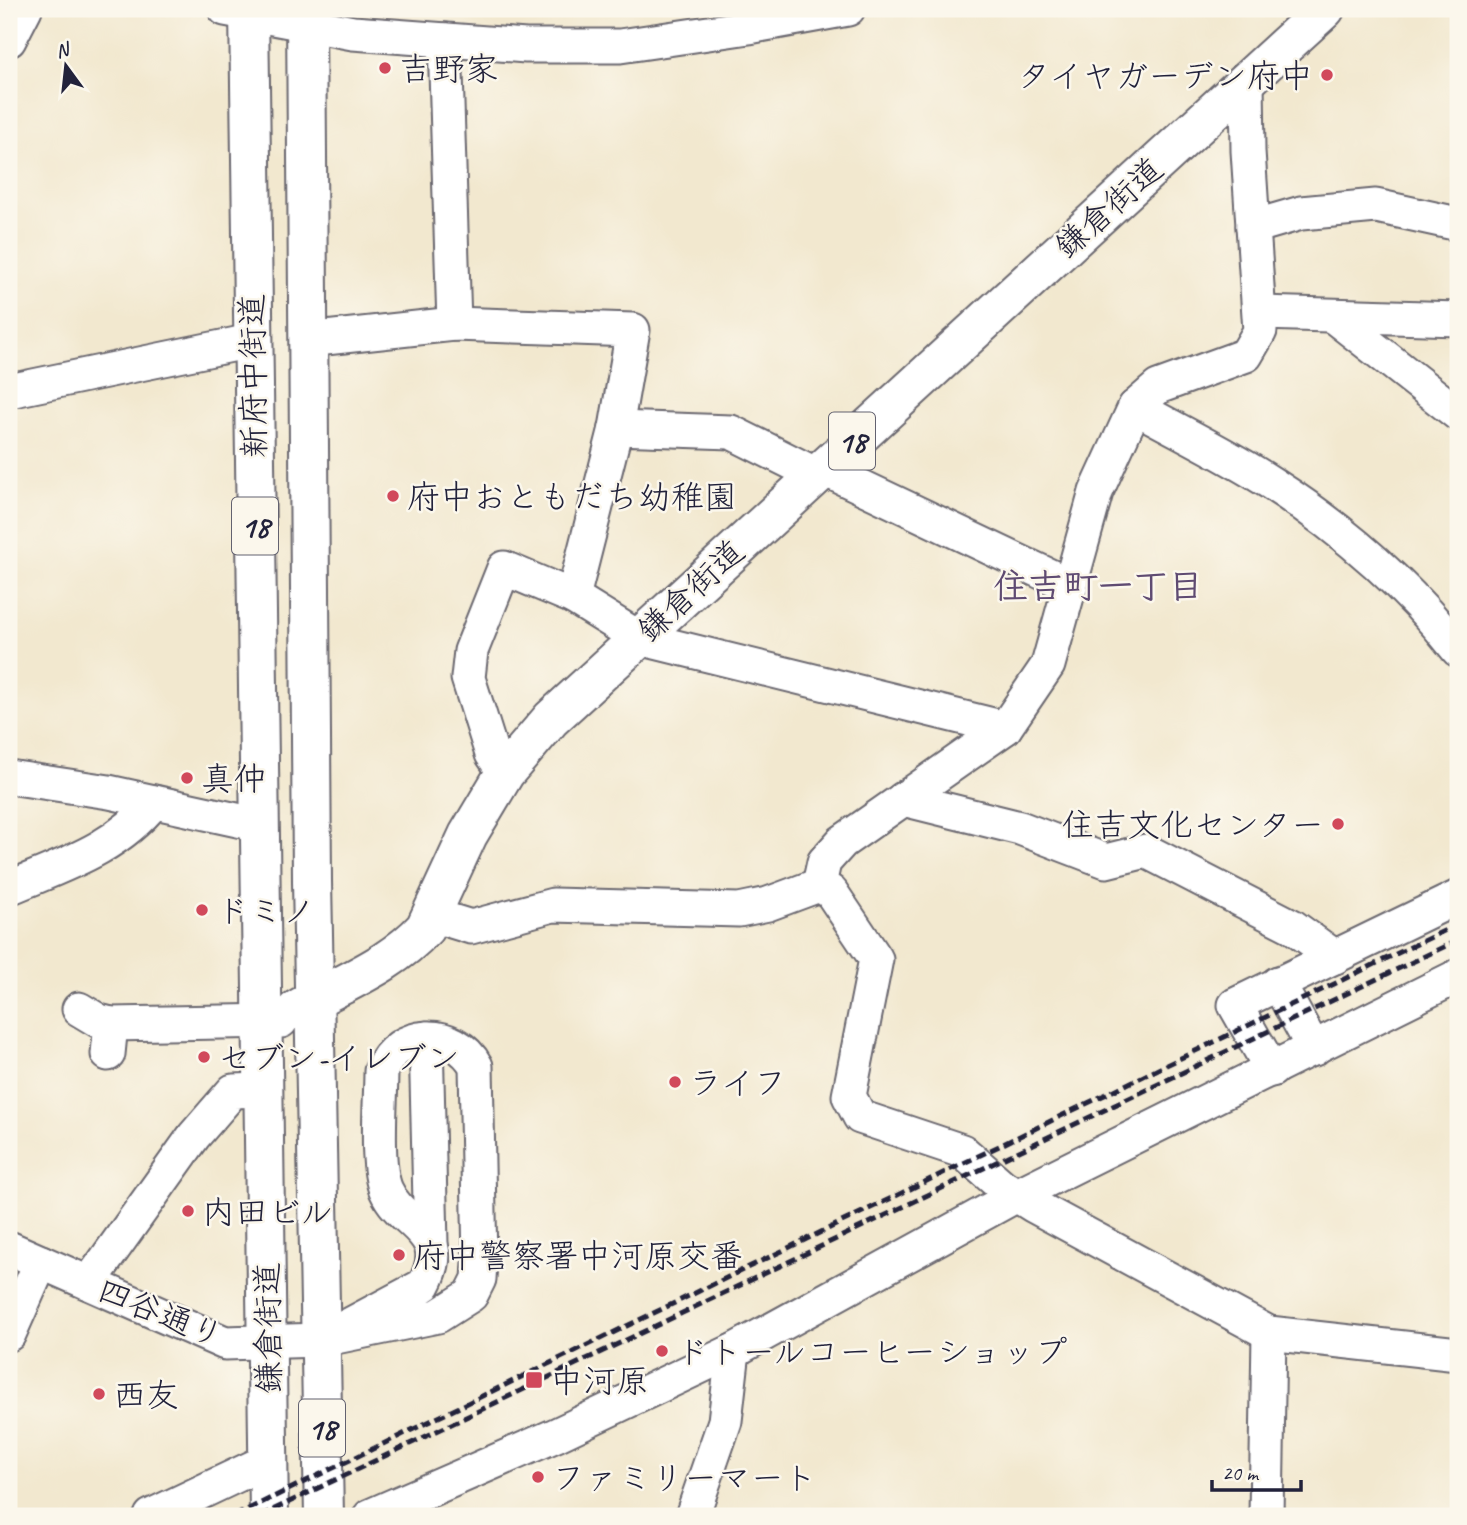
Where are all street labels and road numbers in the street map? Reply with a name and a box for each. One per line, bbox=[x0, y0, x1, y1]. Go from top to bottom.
street label: 鎌倉街道 bbox=[1046, 148, 1172, 268]
street label: 新府中街道 bbox=[231, 293, 275, 459]
road number: 18 bbox=[829, 412, 875, 470]
road number: 18 bbox=[232, 498, 278, 554]
street label: 鎌倉街道 bbox=[628, 530, 753, 651]
street label: 鎌倉街道 bbox=[246, 1262, 290, 1394]
street label: 四谷通り bbox=[92, 1269, 230, 1357]
road number: 18 bbox=[299, 1400, 345, 1456]

